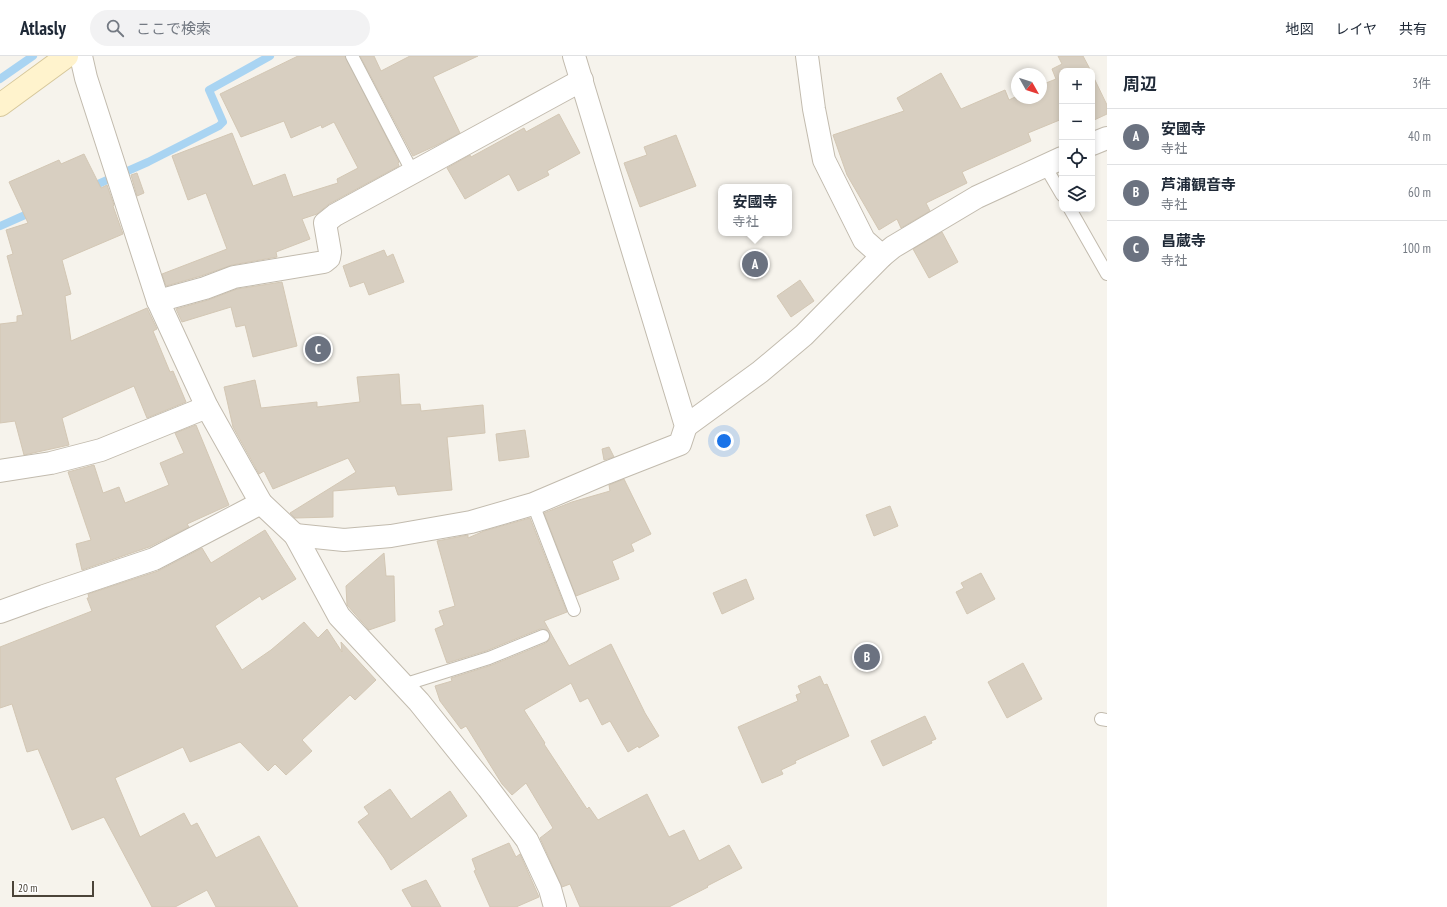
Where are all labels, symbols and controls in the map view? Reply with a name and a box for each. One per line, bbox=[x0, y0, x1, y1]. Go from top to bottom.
search box bbox=[90, 10, 370, 46]
text: Atlasly bbox=[20, 16, 66, 40]
icon: search bbox=[104, 17, 126, 39]
text: ここで検索 bbox=[136, 19, 211, 38]
text: 地図 bbox=[1285, 20, 1313, 38]
text: レイヤ bbox=[1335, 20, 1377, 38]
text: 共有 bbox=[1399, 20, 1427, 38]
north arrow bbox=[1011, 68, 1047, 104]
map controls bbox=[1059, 68, 1095, 212]
button: + bbox=[1059, 68, 1095, 104]
text: 周辺 bbox=[1123, 73, 1157, 95]
text: 3件 bbox=[1412, 75, 1431, 92]
button: − bbox=[1059, 104, 1095, 140]
text: 安國寺 bbox=[1161, 119, 1206, 138]
text: A bbox=[1133, 128, 1139, 145]
text: 40 m bbox=[1408, 128, 1431, 145]
button: locate bbox=[1059, 140, 1095, 176]
text: 寺社 bbox=[1161, 140, 1187, 157]
text: 芦浦観音寺 bbox=[1161, 175, 1236, 194]
button: layers bbox=[1059, 176, 1095, 212]
popup bbox=[718, 184, 792, 236]
text: B bbox=[1133, 184, 1139, 201]
text: 60 m bbox=[1408, 184, 1431, 201]
text: 安國寺 bbox=[732, 192, 778, 211]
text: 寺社 bbox=[1161, 196, 1187, 213]
text: 寺社 bbox=[732, 213, 759, 230]
text: 昌蔵寺 bbox=[1161, 231, 1206, 250]
text: C bbox=[1133, 240, 1139, 257]
text: 100 m bbox=[1402, 240, 1431, 257]
pin: A bbox=[742, 249, 768, 279]
text: 寺社 bbox=[1161, 252, 1187, 269]
pin: C bbox=[305, 334, 331, 364]
your location bbox=[714, 431, 734, 451]
pin: B bbox=[854, 642, 880, 672]
scale bar bbox=[12, 879, 94, 898]
text: 20 m bbox=[18, 881, 37, 895]

